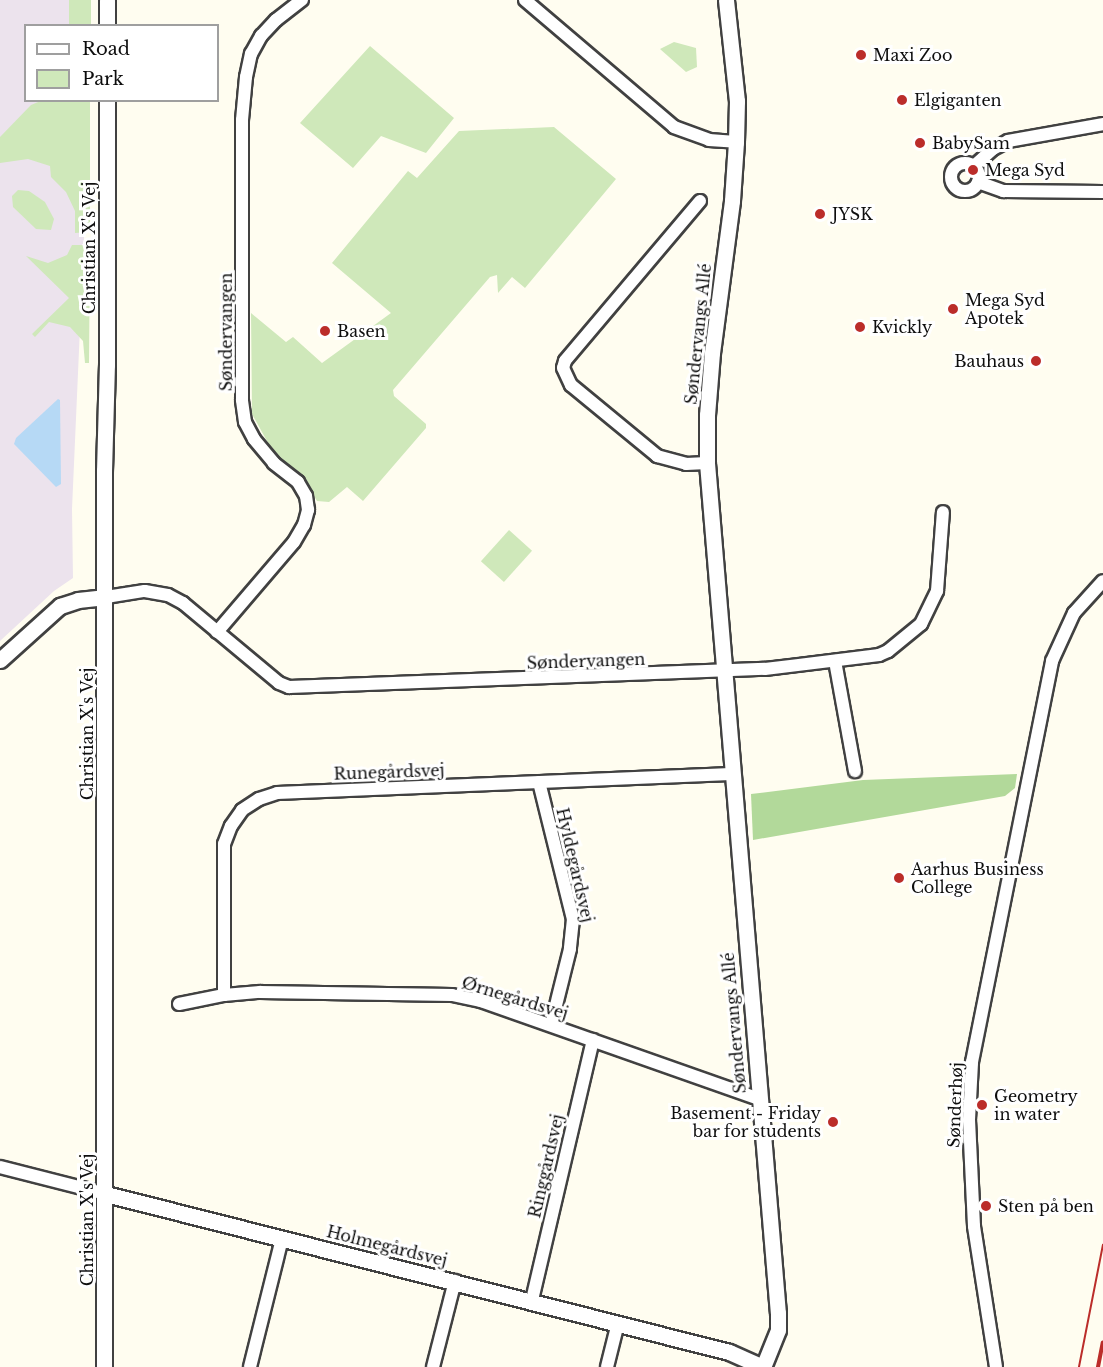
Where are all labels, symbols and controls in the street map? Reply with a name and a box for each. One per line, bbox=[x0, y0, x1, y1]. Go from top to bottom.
legend bbox=[24, 24, 219, 102]
text: Road bbox=[82, 38, 130, 60]
place label: Maxi Zoo bbox=[873, 45, 952, 65]
marker: Maxi Zoo bbox=[854, 48, 868, 62]
text: Park bbox=[82, 68, 124, 90]
place label: Elgiganten bbox=[914, 90, 1002, 110]
marker: Elgiganten bbox=[895, 93, 909, 107]
place label: BabySam bbox=[932, 133, 1010, 153]
marker: BabySam bbox=[913, 136, 927, 150]
place label: Mega Syd bbox=[985, 160, 1065, 180]
marker: Mega Syd bbox=[966, 163, 980, 177]
street label: Christian X's Vej bbox=[79, 181, 99, 315]
place label: JYSK bbox=[832, 204, 873, 224]
marker: JYSK bbox=[813, 207, 827, 221]
street label: Søndervangs Allé bbox=[681, 262, 715, 406]
street label: Søndervangen bbox=[216, 273, 236, 391]
place label: Mega Syd Apotek bbox=[965, 290, 1045, 328]
marker: Mega Syd Apotek bbox=[946, 302, 960, 316]
place label: Kvickly bbox=[872, 317, 932, 337]
marker: Kvickly bbox=[853, 320, 867, 334]
place label: Basen bbox=[337, 321, 386, 341]
marker: Basen bbox=[318, 324, 332, 338]
place label: Bauhaus bbox=[954, 351, 1024, 371]
marker: Bauhaus bbox=[1029, 354, 1043, 368]
street label: Søndervangen bbox=[526, 649, 646, 673]
street label: Christian X's Vej bbox=[77, 667, 97, 801]
street label: Runegårdsvej bbox=[333, 760, 445, 784]
street label: Hyldegårdsvej bbox=[553, 806, 597, 924]
place label: Aarhus Business College bbox=[911, 859, 1044, 897]
marker: Aarhus Business College bbox=[892, 871, 906, 885]
street label: Søndervangs Allé bbox=[718, 951, 750, 1095]
street label: Ørnegårdsvej bbox=[459, 973, 571, 1023]
street label: Sønderhøj bbox=[944, 1062, 966, 1148]
place label: Geometry in water bbox=[994, 1086, 1078, 1124]
marker: Geometry in water bbox=[975, 1098, 989, 1112]
place label: Basement - Friday bar for students bbox=[670, 1103, 821, 1141]
street label: Ringgårdsvej bbox=[525, 1112, 567, 1220]
marker: Basement - Friday bar for students bbox=[826, 1115, 840, 1129]
street label: Christian X's Vej bbox=[77, 1153, 97, 1287]
place label: Sten på ben bbox=[998, 1196, 1094, 1216]
marker: Sten på ben bbox=[979, 1199, 993, 1213]
street label: Holmegårdsvej bbox=[325, 1222, 449, 1270]

